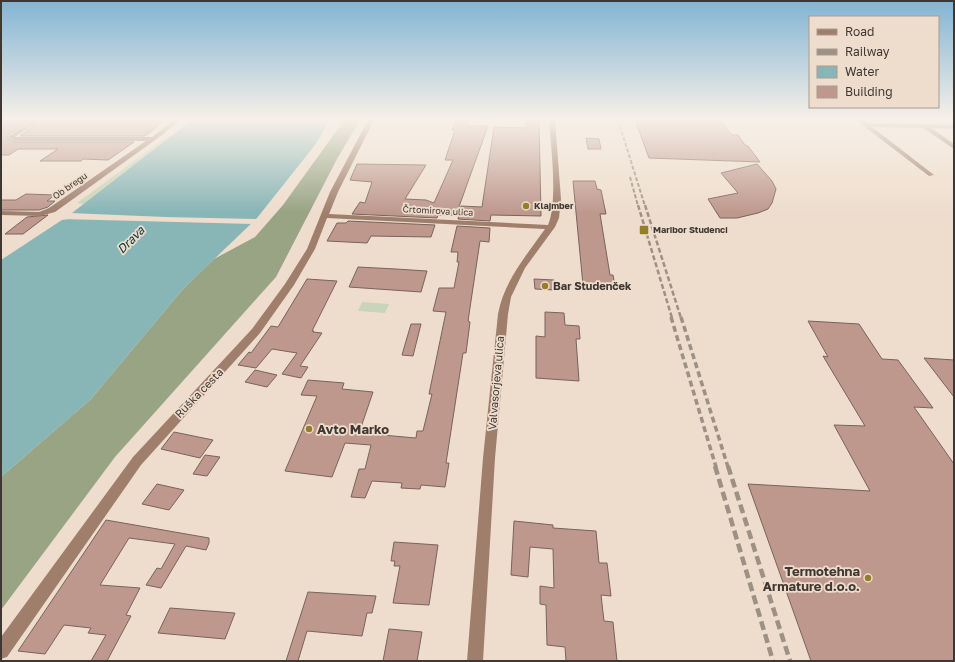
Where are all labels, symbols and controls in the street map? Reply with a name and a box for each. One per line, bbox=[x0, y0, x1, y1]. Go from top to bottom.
legend bbox=[809, 16, 939, 108]
text: Road bbox=[845, 24, 874, 39]
text: Railway bbox=[845, 44, 890, 59]
text: Water bbox=[845, 64, 879, 79]
text: Building bbox=[845, 84, 893, 99]
street label: Ob bregu bbox=[50, 170, 89, 201]
place label: Klajmber bbox=[534, 200, 574, 211]
marker: Klajmber bbox=[521, 201, 531, 211]
street label: Črtomirova ulica bbox=[402, 203, 474, 218]
water label: Drava bbox=[114, 222, 148, 256]
marker: Maribor Studenci bbox=[638, 224, 650, 236]
place label: Maribor Studenci bbox=[653, 224, 728, 235]
place label: Bar Studenček bbox=[553, 279, 632, 292]
marker: Bar Studenček bbox=[540, 281, 550, 291]
street label: Valvasorjeva ulica bbox=[485, 335, 506, 430]
street label: Ruška cesta bbox=[172, 365, 225, 420]
place label: Avto Marko bbox=[317, 421, 389, 437]
marker: Avto Marko bbox=[304, 424, 314, 434]
place label: Termotehna Armature d.o.o. bbox=[763, 563, 860, 594]
marker: Termotehna Armature d.o.o. bbox=[863, 573, 873, 583]

